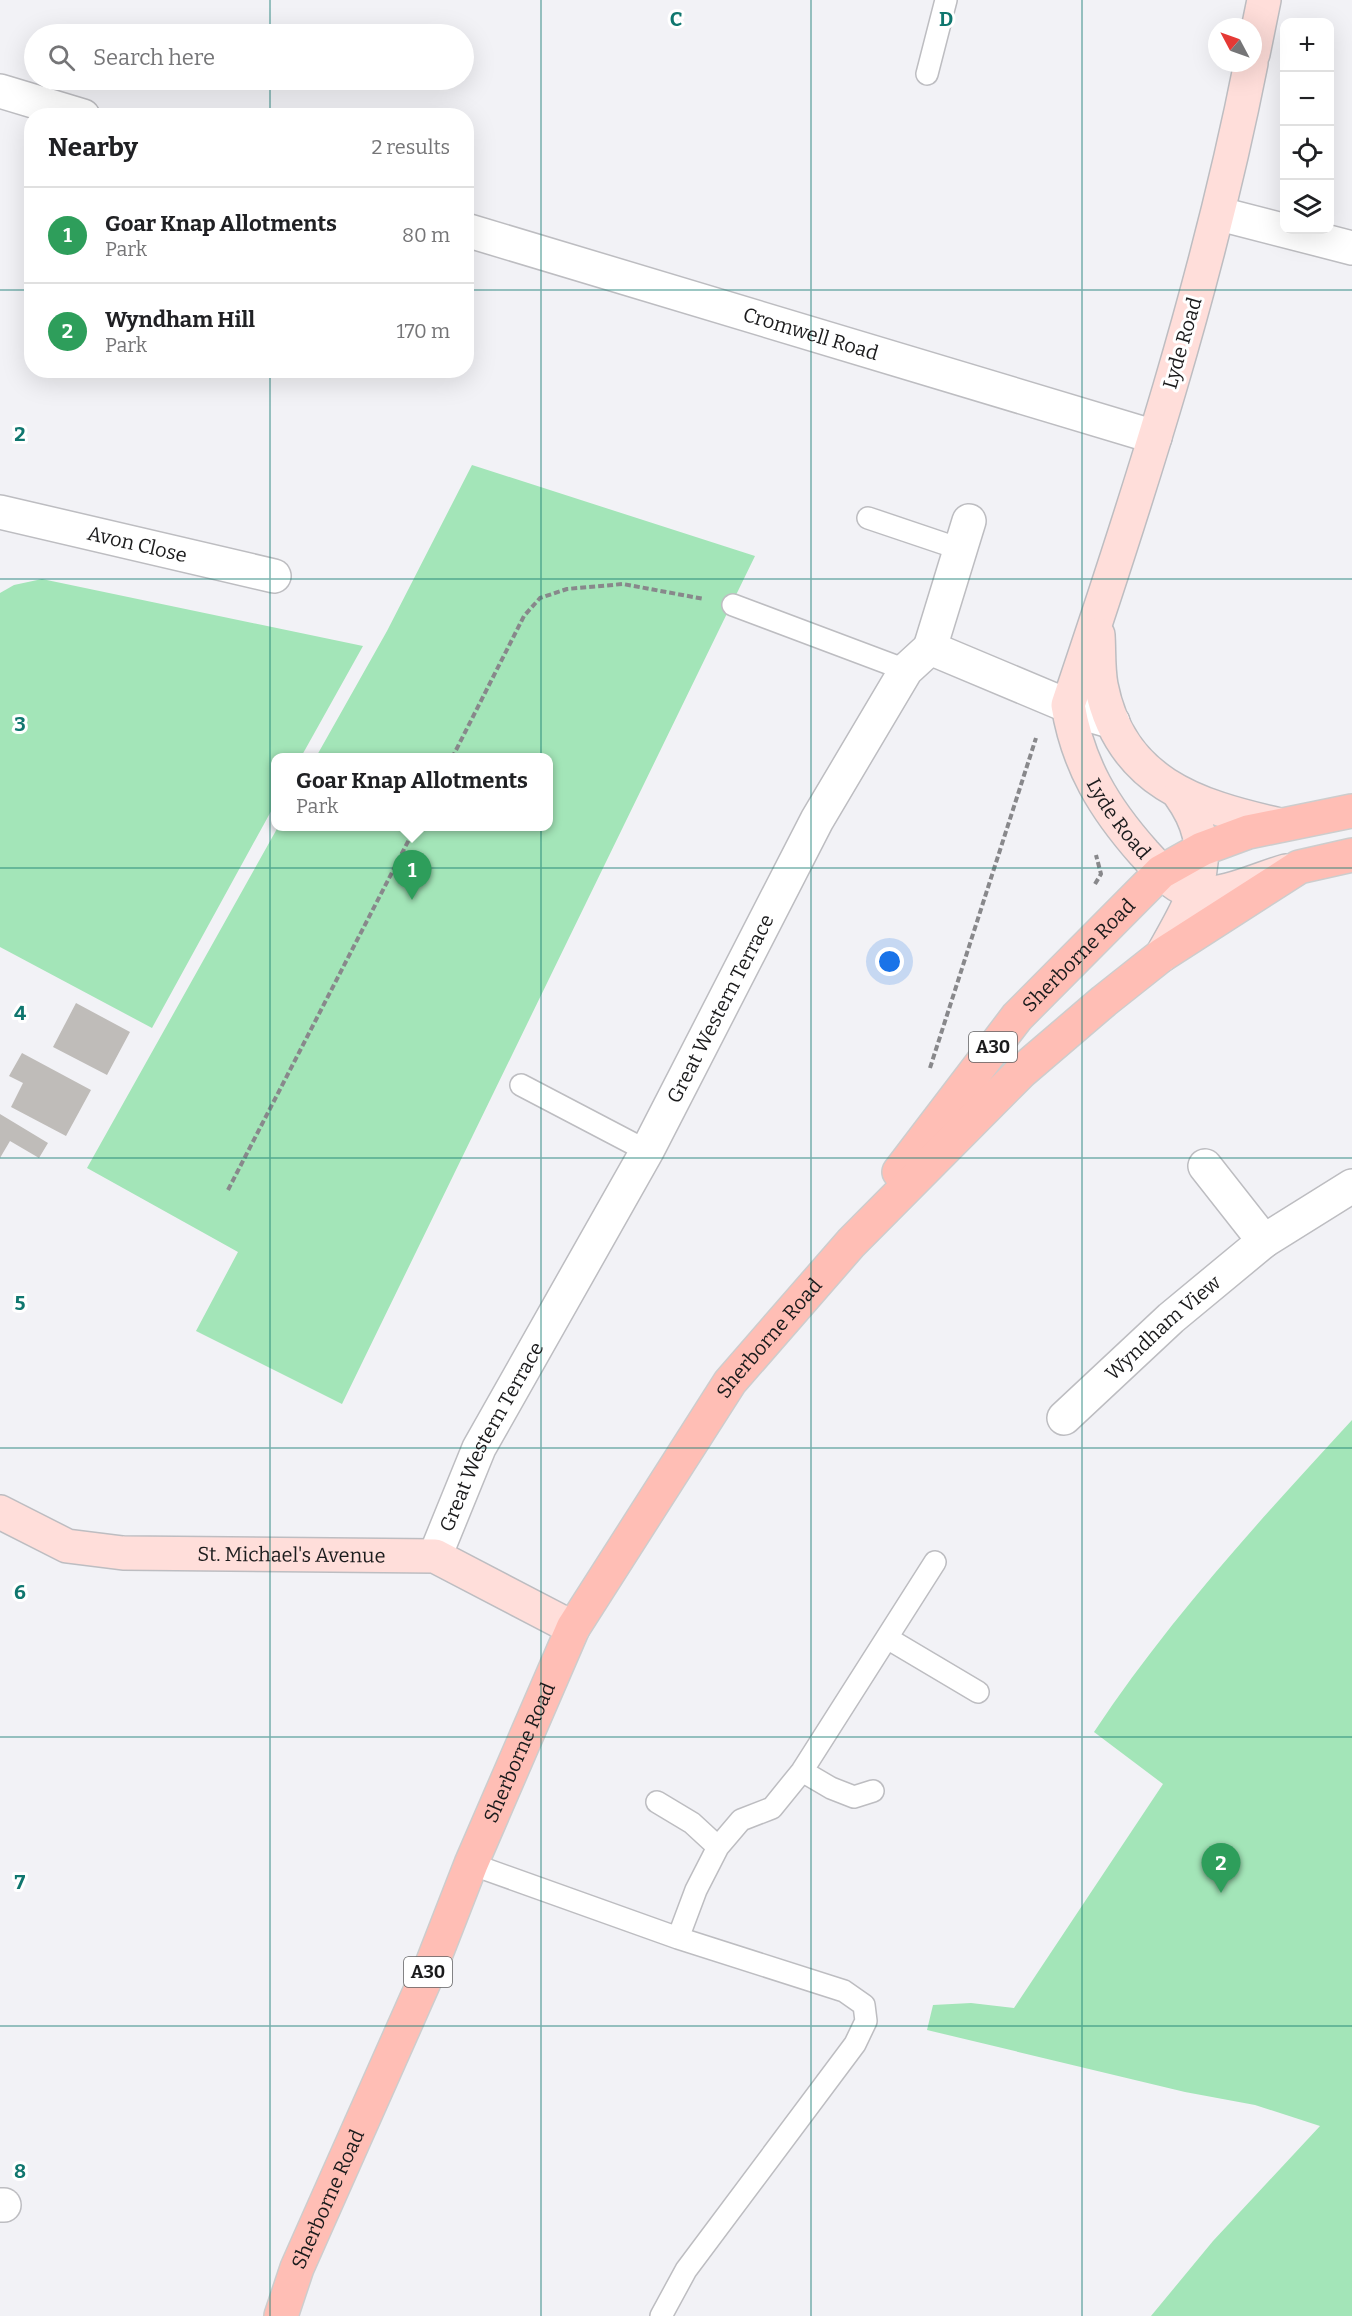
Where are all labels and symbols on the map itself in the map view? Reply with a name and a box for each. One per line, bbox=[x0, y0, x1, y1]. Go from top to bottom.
text: C bbox=[670, 7, 682, 31]
text: D bbox=[939, 7, 953, 31]
north arrow bbox=[1208, 18, 1262, 72]
street label: Lyde Road bbox=[1157, 294, 1207, 392]
street label: Cromwell Road bbox=[740, 302, 881, 365]
text: 2 bbox=[14, 422, 26, 446]
street label: Avon Close bbox=[85, 521, 190, 567]
text: 3 bbox=[14, 712, 26, 736]
street label: Lyde Road bbox=[1082, 774, 1156, 864]
pin: 1 bbox=[392, 850, 432, 900]
street label: Sherborne Road bbox=[1017, 893, 1140, 1017]
street label: Great Western Terrace bbox=[662, 910, 779, 1107]
your location bbox=[875, 947, 904, 976]
text: 4 bbox=[14, 1001, 26, 1025]
road number: A30 bbox=[969, 1032, 1017, 1062]
street label: Wyndham View bbox=[1100, 1269, 1226, 1385]
street label: Sherborne Road bbox=[711, 1273, 827, 1402]
text: 5 bbox=[15, 1291, 26, 1315]
street label: Great Western Terrace bbox=[434, 1338, 549, 1535]
street label: St. Michael's Avenue bbox=[197, 1542, 386, 1568]
text: 6 bbox=[14, 1580, 26, 1604]
street label: Sherborne Road bbox=[478, 1679, 560, 1826]
pin: 2 bbox=[1202, 1844, 1240, 1893]
text: 7 bbox=[15, 1870, 26, 1894]
road number: A30 bbox=[404, 1957, 452, 1987]
street label: Sherborne Road bbox=[286, 2125, 369, 2273]
text: 8 bbox=[14, 2159, 26, 2183]

